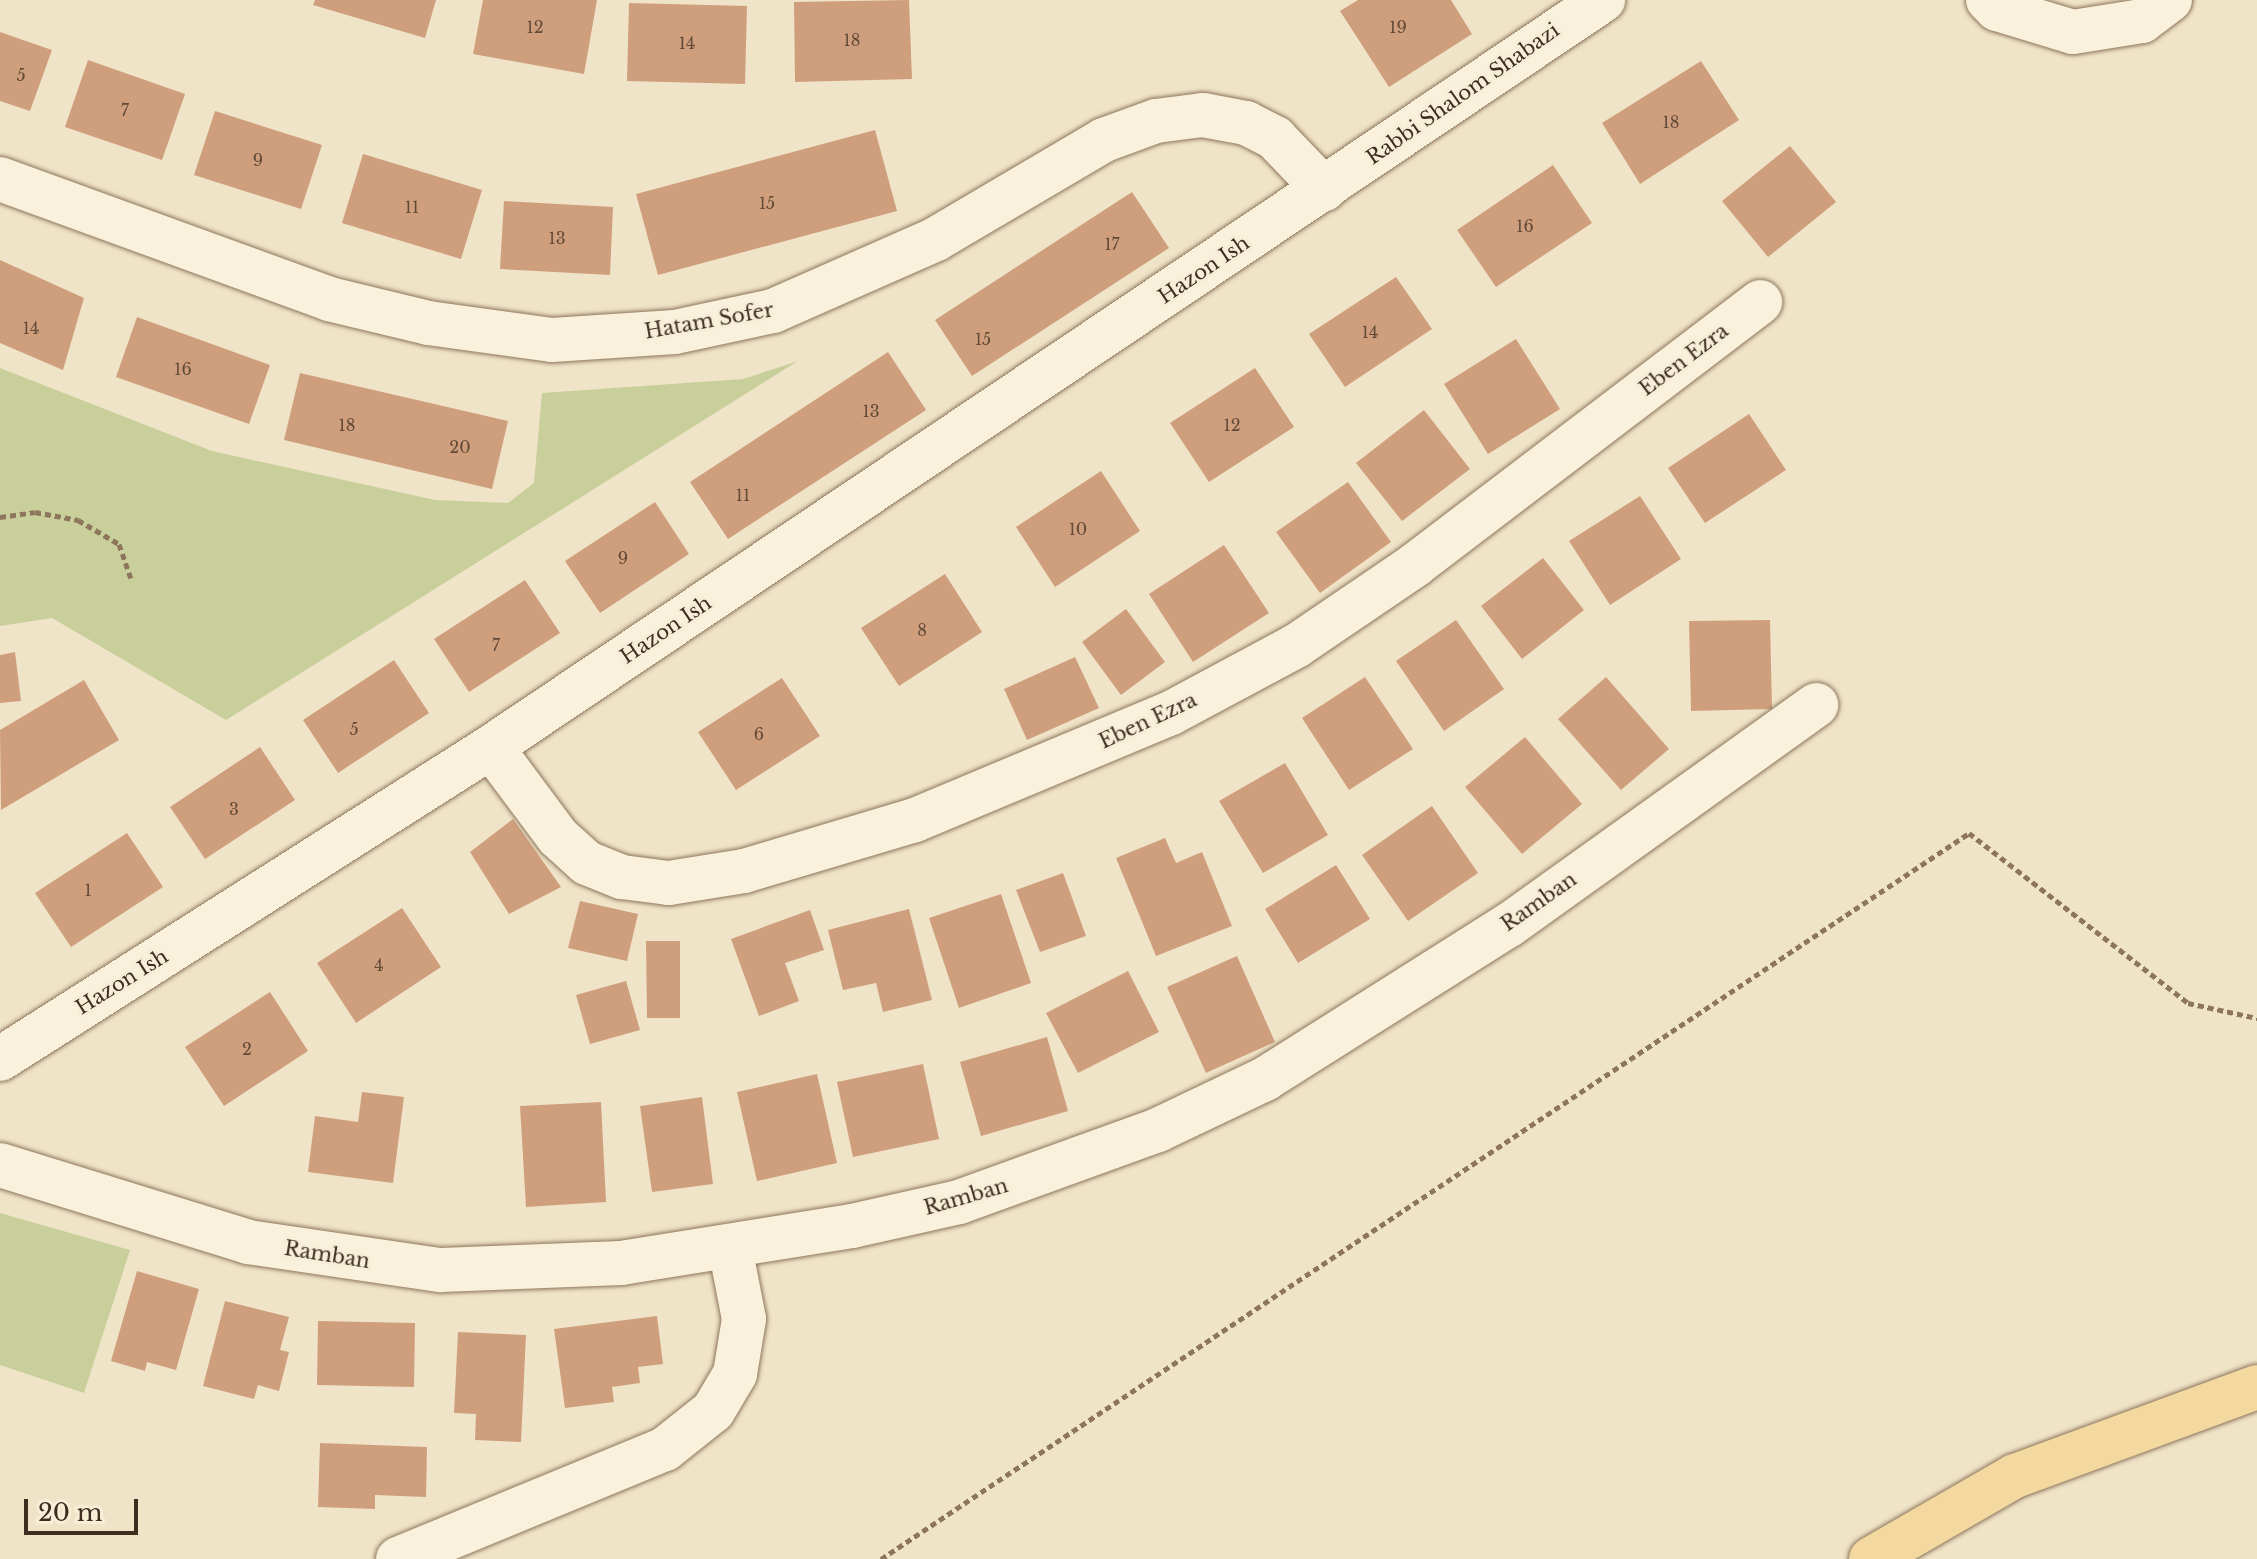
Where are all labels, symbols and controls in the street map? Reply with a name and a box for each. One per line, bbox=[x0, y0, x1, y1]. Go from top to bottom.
house number: 12 bbox=[527, 17, 543, 37]
house number: 19 bbox=[1389, 17, 1407, 37]
street label: Rabbi Shalom Shabazi bbox=[1362, 18, 1564, 170]
house number: 18 bbox=[844, 30, 860, 50]
house number: 14 bbox=[679, 33, 695, 53]
house number: 5 bbox=[16, 65, 26, 85]
house number: 7 bbox=[121, 100, 129, 120]
house number: 18 bbox=[1663, 112, 1679, 132]
house number: 9 bbox=[253, 150, 263, 170]
house number: 15 bbox=[759, 193, 775, 213]
house number: 11 bbox=[405, 197, 419, 217]
house number: 16 bbox=[1516, 216, 1534, 236]
house number: 13 bbox=[549, 228, 565, 248]
street label: Hazon Ish bbox=[1154, 231, 1254, 309]
house number: 17 bbox=[1104, 234, 1120, 254]
street label: Hatam Sofer bbox=[643, 298, 775, 344]
house number: 14 bbox=[23, 318, 39, 338]
street label: Eben Ezra bbox=[1635, 319, 1733, 401]
house number: 14 bbox=[1362, 322, 1378, 342]
house number: 15 bbox=[975, 329, 991, 349]
house number: 16 bbox=[174, 359, 192, 379]
house number: 13 bbox=[863, 401, 879, 421]
house number: 18 bbox=[339, 415, 355, 435]
house number: 12 bbox=[1224, 415, 1240, 435]
house number: 20 bbox=[449, 437, 471, 457]
house number: 11 bbox=[736, 485, 750, 505]
house number: 10 bbox=[1069, 519, 1087, 539]
house number: 9 bbox=[618, 548, 628, 568]
street label: Hazon Ish bbox=[616, 591, 716, 669]
house number: 8 bbox=[917, 620, 927, 640]
house number: 7 bbox=[492, 635, 500, 655]
street label: Eben Ezra bbox=[1095, 688, 1201, 754]
house number: 5 bbox=[349, 719, 359, 739]
house number: 6 bbox=[754, 724, 764, 744]
house number: 3 bbox=[229, 799, 239, 819]
street label: Ramban bbox=[1497, 867, 1581, 937]
house number: 1 bbox=[84, 880, 92, 900]
street label: Hazon Ish bbox=[71, 944, 173, 1020]
house number: 4 bbox=[374, 955, 384, 975]
house number: 2 bbox=[242, 1039, 252, 1059]
street label: Ramban bbox=[921, 1174, 1011, 1220]
street label: Ramban bbox=[283, 1236, 371, 1274]
scale bar bbox=[28, 1483, 142, 1533]
text: 20 m bbox=[38, 1498, 103, 1527]

